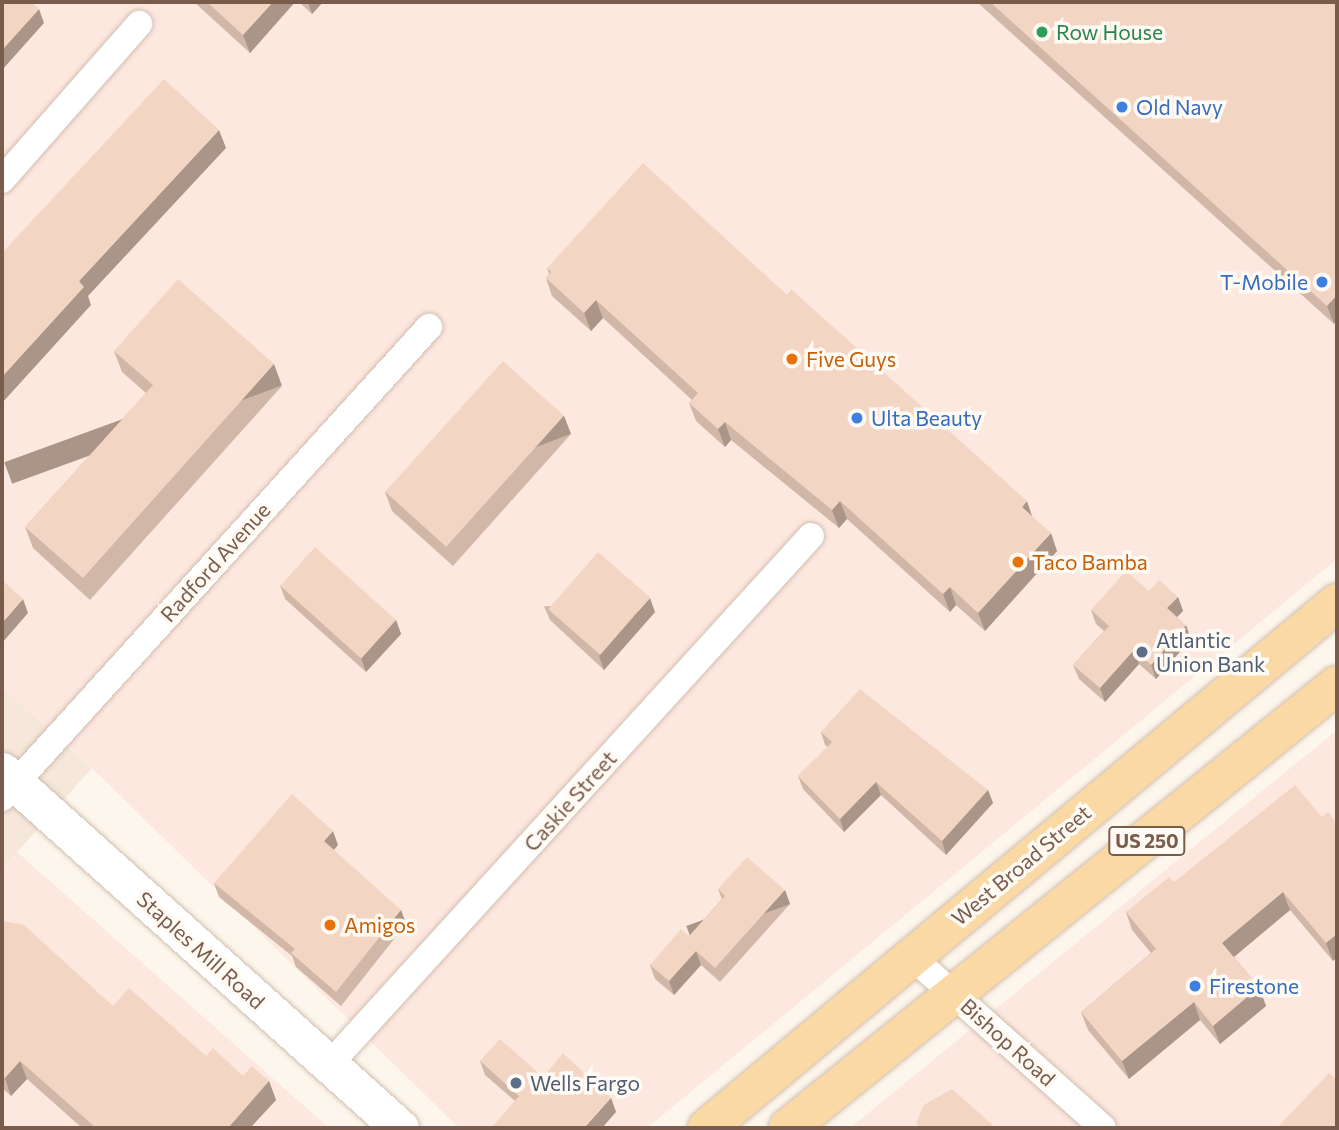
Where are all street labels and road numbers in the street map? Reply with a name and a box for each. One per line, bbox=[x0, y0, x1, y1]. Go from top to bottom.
street label: Radford Avenue bbox=[155, 497, 275, 627]
street label: Caskie Street bbox=[518, 746, 622, 856]
street label: West Broad Street bbox=[946, 799, 1096, 931]
road number: US 250 bbox=[1107, 826, 1187, 856]
street label: Staples Mill Road bbox=[132, 886, 270, 1014]
street label: Bishop Road bbox=[956, 993, 1060, 1091]

